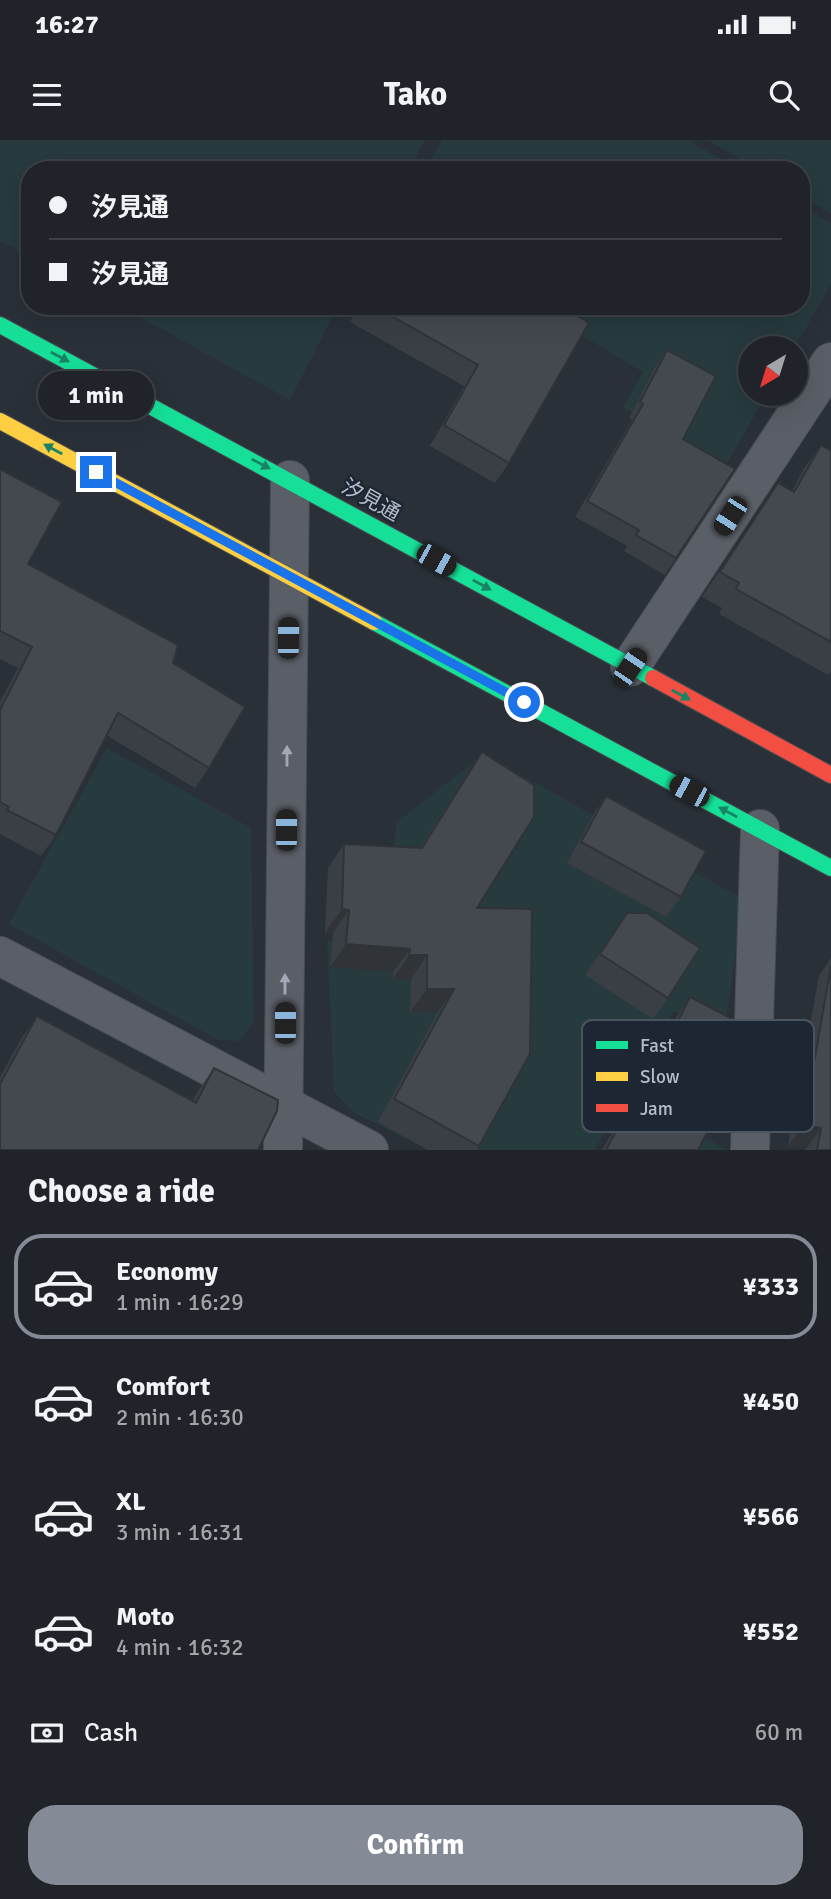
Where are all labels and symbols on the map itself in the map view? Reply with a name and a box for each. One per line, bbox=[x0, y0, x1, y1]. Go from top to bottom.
north arrow bbox=[738, 336, 808, 406]
one-way arrow bbox=[50, 351, 70, 363]
callout: 1 min bbox=[38, 370, 154, 420]
one-way arrow bbox=[43, 443, 63, 455]
route end bbox=[80, 456, 112, 488]
one-way arrow bbox=[251, 458, 271, 470]
street label: 汐見通 bbox=[337, 473, 405, 527]
car bbox=[710, 493, 751, 539]
car bbox=[413, 541, 460, 579]
one-way arrow bbox=[472, 579, 492, 591]
car bbox=[278, 617, 299, 659]
car bbox=[610, 644, 651, 690]
route start bbox=[508, 686, 540, 718]
one-way arrow bbox=[672, 689, 691, 701]
one-way arrow bbox=[281, 745, 293, 767]
car bbox=[666, 772, 713, 810]
one-way arrow bbox=[718, 806, 738, 818]
car bbox=[276, 809, 297, 851]
one-way arrow bbox=[279, 973, 291, 995]
car bbox=[275, 1002, 296, 1044]
legend bbox=[582, 1020, 814, 1132]
text: Fast bbox=[640, 1034, 674, 1058]
text: Slow bbox=[640, 1065, 680, 1089]
text: Jam bbox=[640, 1097, 673, 1121]

